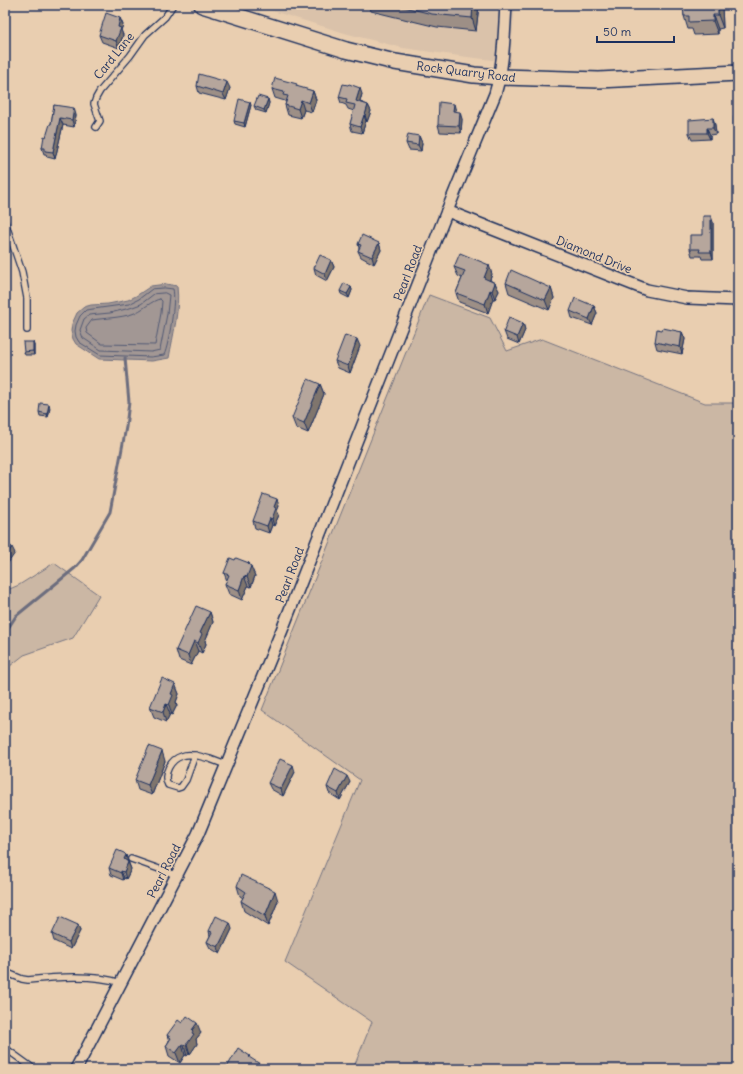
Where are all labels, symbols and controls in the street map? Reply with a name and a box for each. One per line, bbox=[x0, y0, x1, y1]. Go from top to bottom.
scale bar bbox=[597, 18, 674, 44]
text: 50 m bbox=[603, 24, 632, 39]
street label: Card Lane bbox=[90, 29, 137, 82]
street label: Rock Quarry Road bbox=[416, 58, 517, 85]
street label: Diamond Drive bbox=[554, 232, 634, 277]
street label: Pearl Road bbox=[390, 243, 425, 303]
street label: Pearl Road bbox=[272, 545, 307, 605]
street label: Pearl Road bbox=[144, 841, 184, 900]

